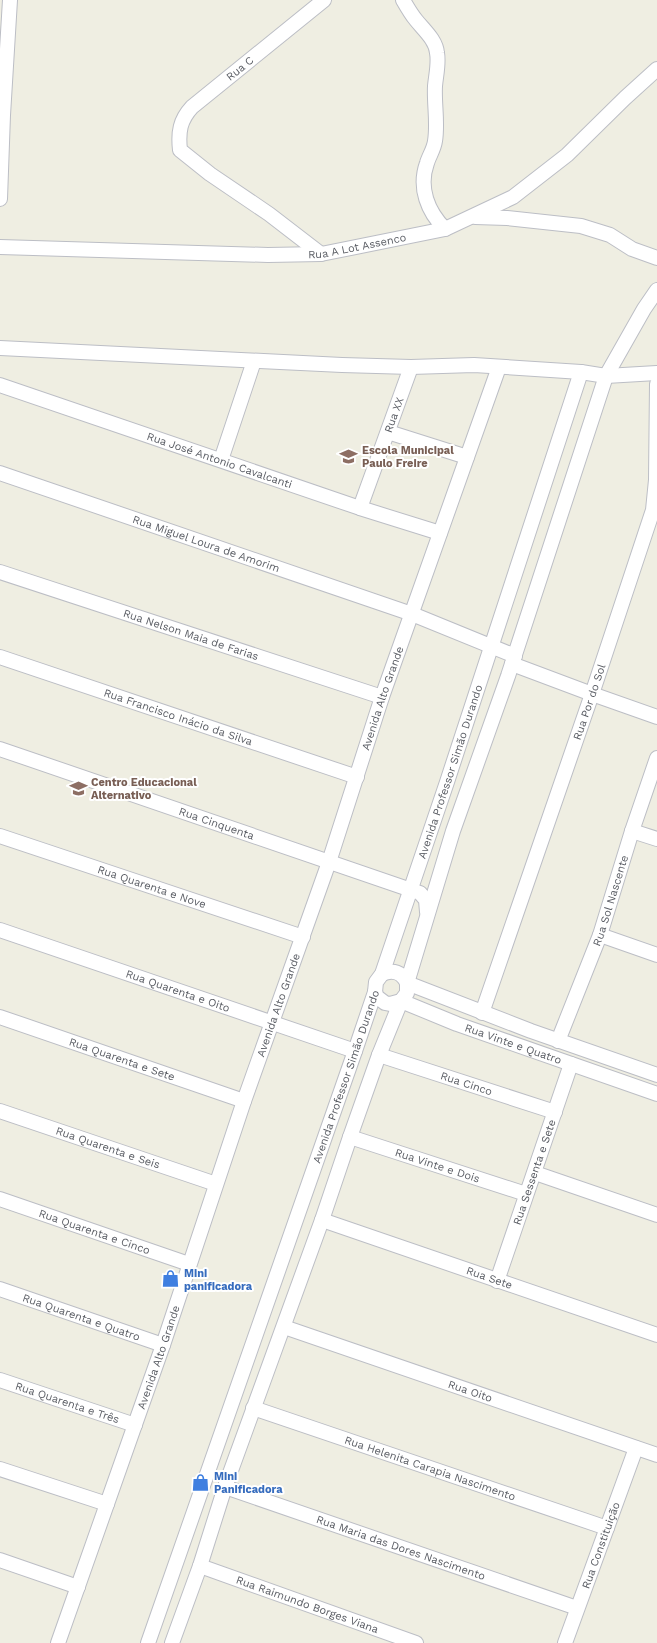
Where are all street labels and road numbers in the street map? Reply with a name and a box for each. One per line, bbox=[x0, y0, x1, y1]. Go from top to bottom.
street label: Rua C bbox=[224, 54, 257, 84]
street label: Rua A Lot Assenco bbox=[308, 231, 407, 261]
street label: Rua XX bbox=[382, 395, 407, 435]
street label: Rua José Antonio Cavalcanti bbox=[145, 430, 294, 491]
street label: Rua Miguel Loura de Amorim bbox=[131, 513, 281, 575]
street label: Rua Nelson Maia de Farias bbox=[122, 607, 260, 663]
street label: Avenida Alto Grande bbox=[359, 645, 406, 752]
street label: Rua Por do Sol bbox=[571, 662, 609, 742]
street label: Avenida Professor Simão Durando bbox=[416, 683, 485, 860]
street label: Rua Francisco Inácio da Silva bbox=[102, 686, 254, 748]
street label: Rua Cinquenta bbox=[177, 805, 256, 843]
street label: Rua Sol Nascente bbox=[590, 854, 631, 948]
street label: Rua Quarenta e Nove bbox=[96, 863, 208, 911]
street label: Avenida Alto Grande bbox=[254, 952, 303, 1059]
street label: Rua Quarenta e Oito bbox=[124, 967, 232, 1015]
street label: Avenida Professor Simão Durando bbox=[310, 988, 382, 1165]
street label: Rua Vinte e Quatro bbox=[463, 1021, 563, 1067]
street label: Rua Quarenta e Sete bbox=[67, 1035, 176, 1084]
street label: Rua Cinco bbox=[439, 1069, 494, 1098]
street label: Rua Sessenta e Sete bbox=[511, 1118, 559, 1227]
street label: Rua Quarenta e Seis bbox=[54, 1124, 162, 1172]
street label: Rua Vinte e Dois bbox=[393, 1146, 482, 1186]
street label: Rua Quarenta e Cinco bbox=[37, 1207, 152, 1257]
street label: Rua Sete bbox=[464, 1264, 514, 1292]
street label: Rua Quarenta e Quatro bbox=[21, 1291, 142, 1344]
street label: Avenida Alto Grande bbox=[135, 1304, 183, 1411]
street label: Rua Oito bbox=[446, 1378, 494, 1405]
street label: Rua Quarenta e Três bbox=[13, 1380, 121, 1426]
street label: Rua Helenita Carapia Nascimento bbox=[343, 1433, 517, 1504]
street label: Rua Constituição bbox=[579, 1500, 623, 1591]
street label: Rua Maria das Dores Nascimento bbox=[314, 1513, 487, 1583]
street label: Rua Raimundo Borges Viana bbox=[234, 1573, 380, 1636]

